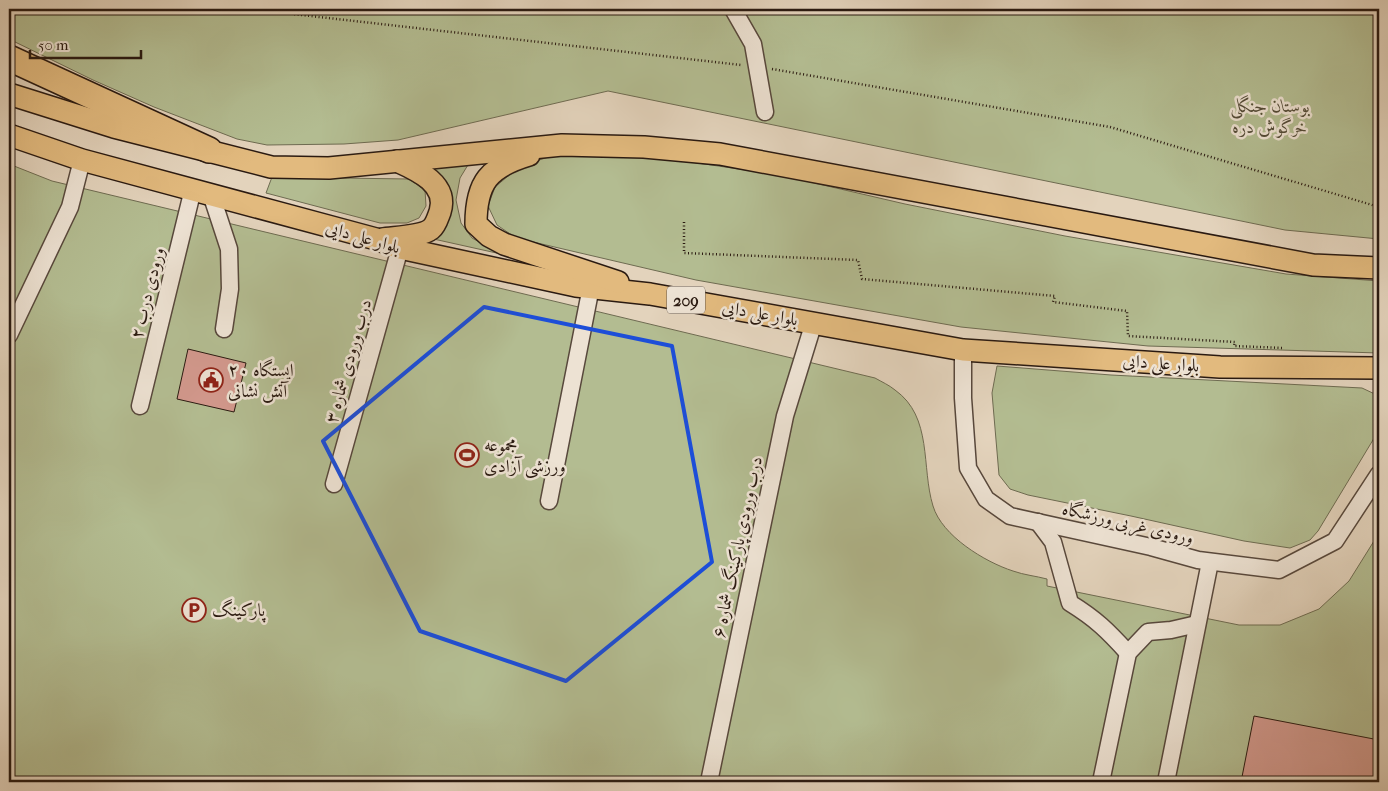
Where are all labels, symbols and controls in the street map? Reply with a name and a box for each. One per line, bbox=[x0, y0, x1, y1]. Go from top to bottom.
scale bar bbox=[30, 28, 141, 60]
text: 50 m bbox=[38, 36, 69, 54]
park label: بوستان جنگلی خرگوش دره bbox=[1230, 94, 1311, 138]
street label: بلوار علی دایی bbox=[323, 217, 403, 260]
street label: ورودی درب ۲ bbox=[126, 245, 169, 341]
road number: 209 bbox=[667, 286, 705, 314]
street label: بلوار علی دایی bbox=[720, 296, 800, 332]
street label: درب ورودی شماره ۳ bbox=[321, 297, 376, 426]
street label: بلوار علی دایی bbox=[1122, 350, 1200, 379]
place label: ایستگاه ۲۰ آتش نشانی bbox=[228, 358, 294, 403]
public building icon: ایستگاه ۲۰ آتش نشانی bbox=[198, 367, 224, 393]
place label: مجموعه ورزشی آزادی bbox=[484, 435, 566, 479]
sports icon: مجموعه ورزشی آزادی bbox=[454, 442, 480, 468]
street label: درب ورودی پارکینگ شماره ۶ bbox=[706, 454, 769, 640]
street label: ورودی غربی ورزشگاه bbox=[1060, 496, 1196, 551]
parking icon: پارکینگ bbox=[181, 597, 207, 623]
place label: پارکینگ bbox=[212, 598, 267, 623]

